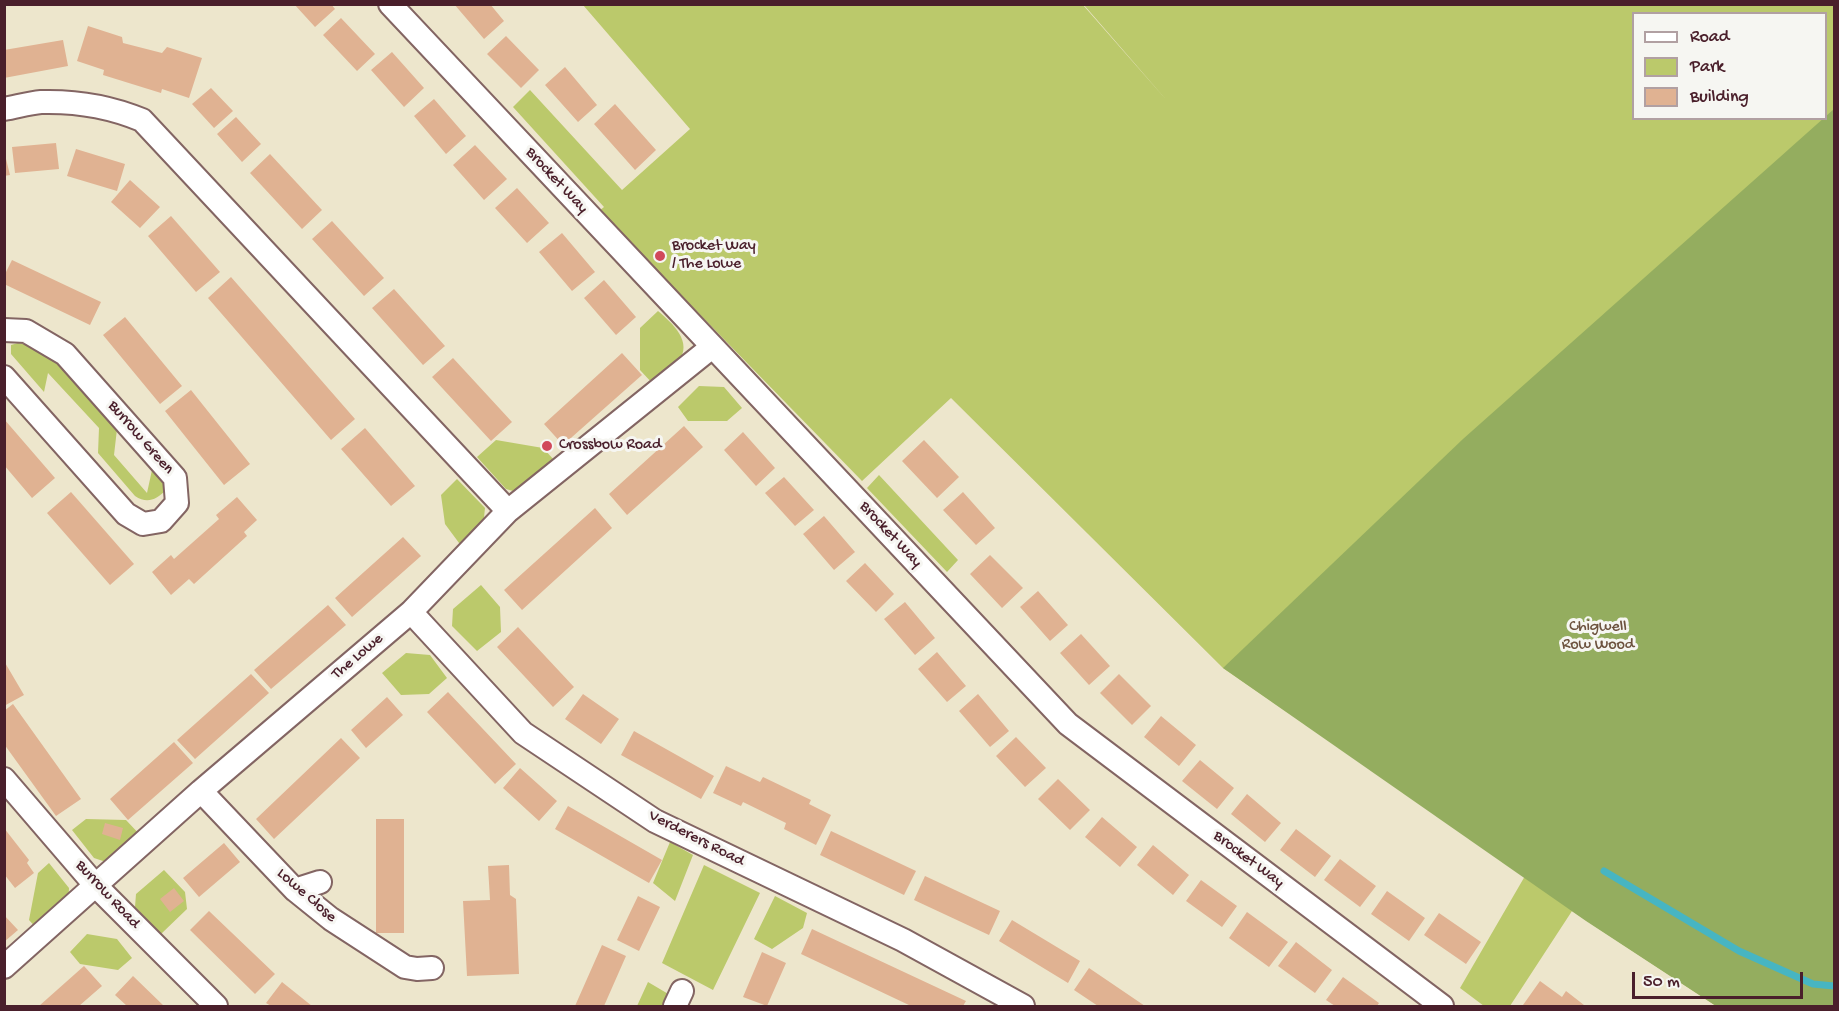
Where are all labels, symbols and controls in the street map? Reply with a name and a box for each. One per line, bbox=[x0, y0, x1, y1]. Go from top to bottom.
legend bbox=[1632, 12, 1827, 120]
text: Road bbox=[1690, 27, 1729, 48]
text: Park bbox=[1690, 57, 1724, 78]
text: Building bbox=[1690, 87, 1749, 108]
street label: Brocket Way bbox=[520, 144, 592, 218]
place label: Brocket Way / The Lowe bbox=[672, 237, 756, 275]
marker: Brocket Way / The Lowe bbox=[653, 249, 667, 263]
street label: Burrow Green bbox=[103, 397, 177, 479]
place label: Crossbow Road bbox=[559, 436, 661, 456]
marker: Crossbow Road bbox=[540, 439, 554, 453]
street label: Brocket Way bbox=[854, 498, 926, 572]
park label: Chigwell Row Wood bbox=[1562, 618, 1634, 656]
street label: The Lowe bbox=[328, 630, 388, 684]
street label: Verderers Road bbox=[645, 807, 747, 871]
street label: Brocket Way bbox=[1209, 827, 1287, 893]
street label: Burrow Road bbox=[70, 857, 144, 933]
street label: Lowe Close bbox=[272, 865, 340, 927]
scale bar bbox=[1635, 960, 1806, 998]
text: 50 m bbox=[1643, 972, 1680, 993]

